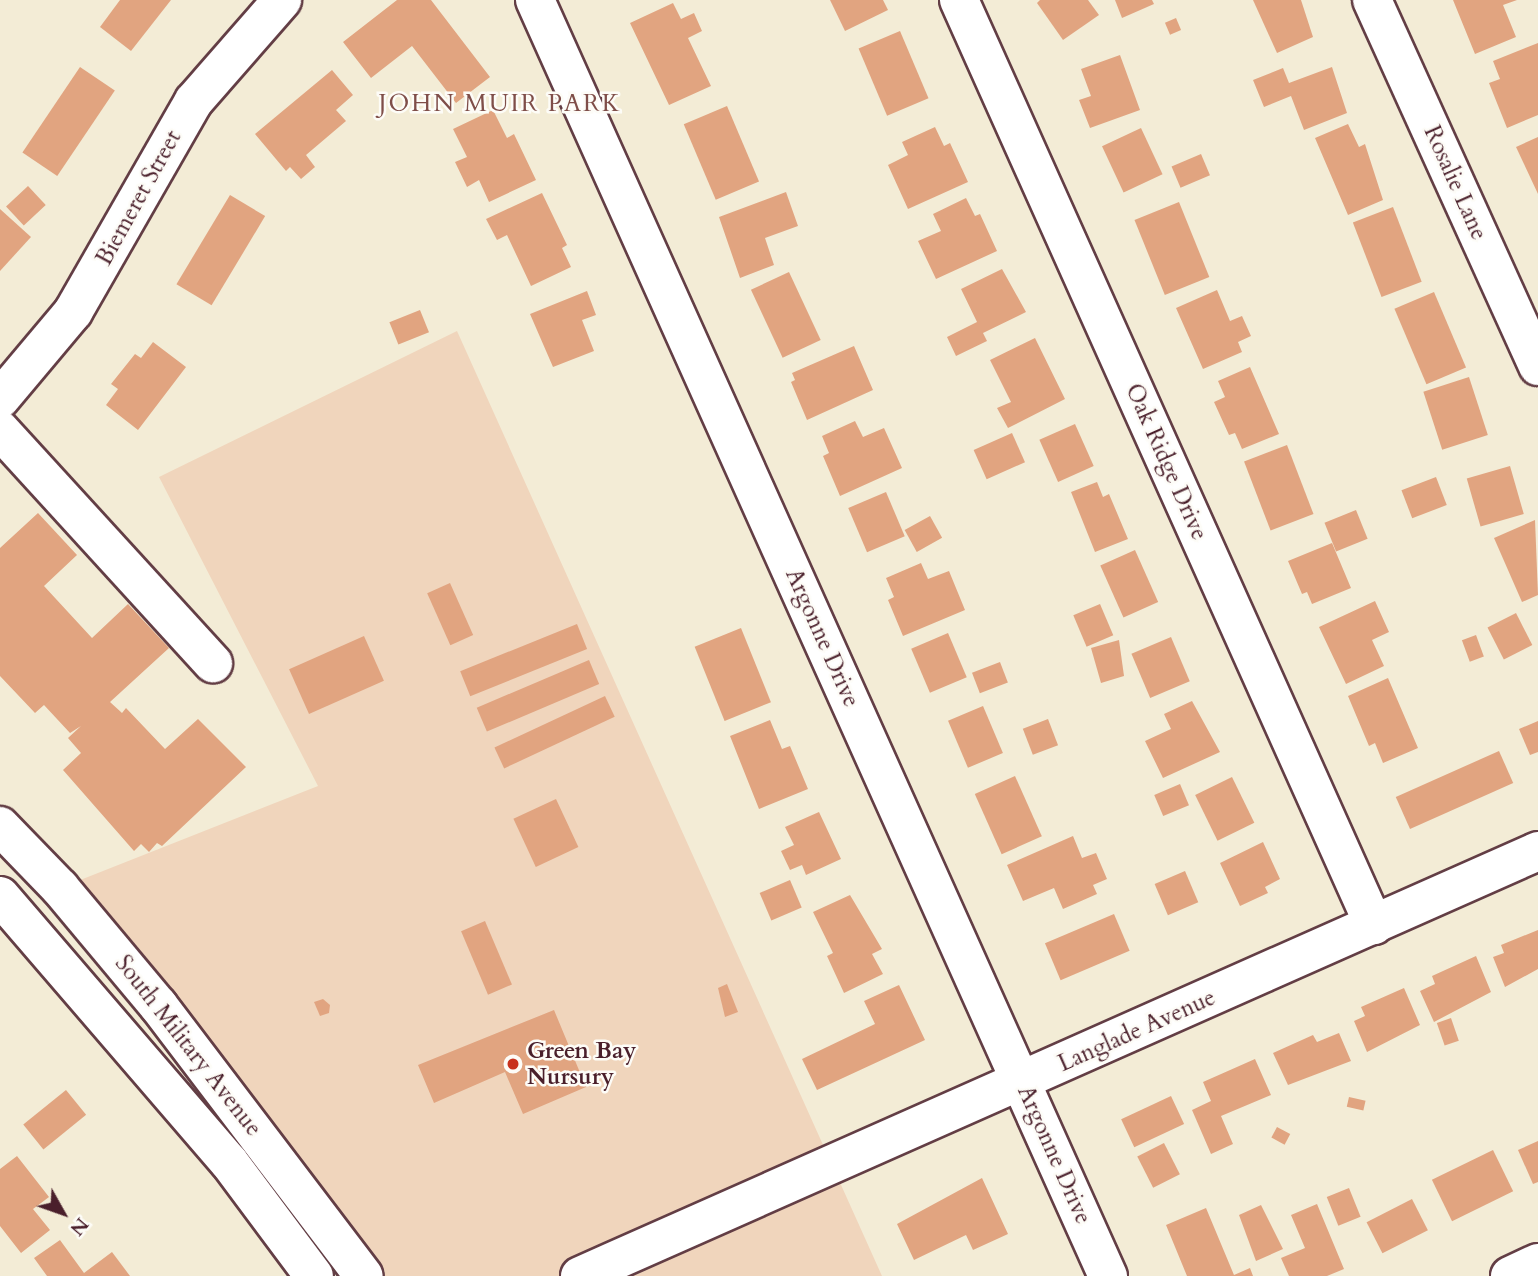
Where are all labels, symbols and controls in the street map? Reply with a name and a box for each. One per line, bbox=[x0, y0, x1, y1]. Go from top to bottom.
district label: JOHN MUIR PARK bbox=[380, 90, 620, 118]
street label: Rosalie Lane bbox=[1418, 122, 1492, 244]
street label: Biemeret Street bbox=[91, 126, 187, 270]
street label: Oak Ridge Drive bbox=[1119, 380, 1213, 544]
street label: Argonne Drive bbox=[779, 565, 865, 711]
street label: South Military Avenue bbox=[109, 950, 267, 1142]
street label: Langlade Avenue bbox=[1054, 984, 1220, 1078]
place label: Green Bay Nursury bbox=[527, 1037, 636, 1091]
marker: Green Bay Nursury bbox=[505, 1056, 521, 1072]
street label: Argonne Drive bbox=[1011, 1082, 1097, 1228]
north arrow bbox=[28, 1178, 98, 1248]
text: N bbox=[64, 1212, 94, 1241]

